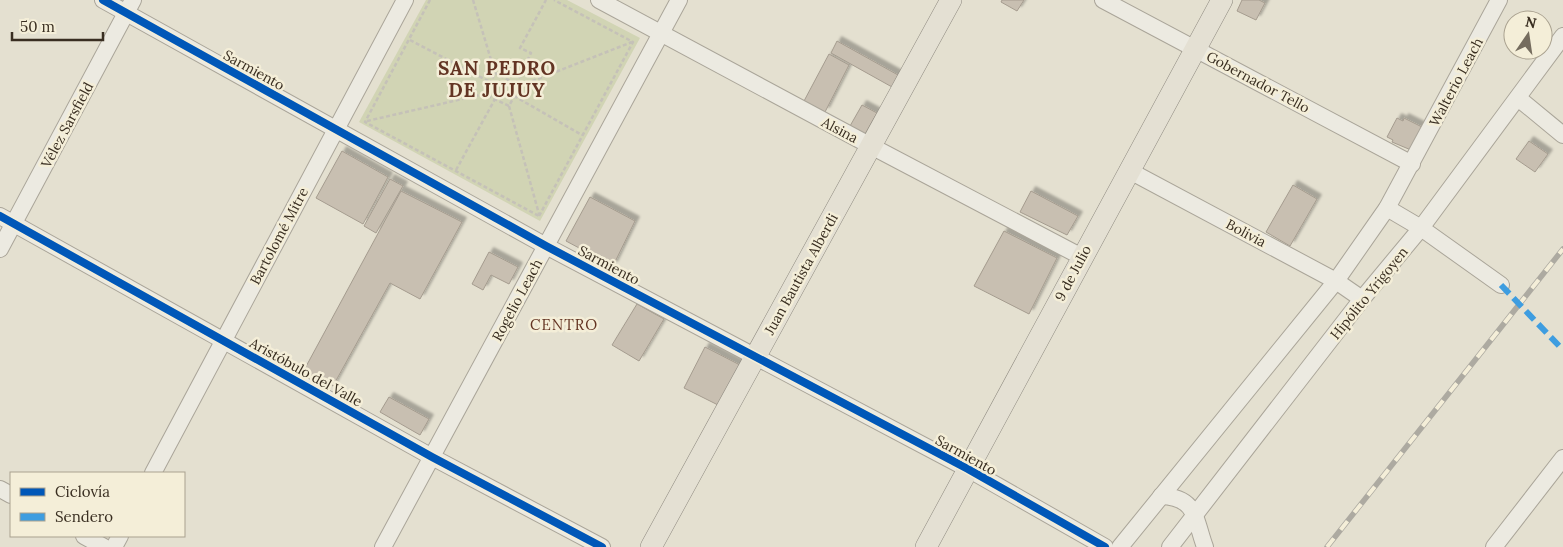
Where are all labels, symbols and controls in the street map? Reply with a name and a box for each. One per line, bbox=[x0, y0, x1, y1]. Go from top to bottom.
scale bar bbox=[12, 10, 104, 42]
north arrow bbox=[1503, 10, 1553, 60]
text: N bbox=[1524, 12, 1538, 32]
text: 50 m bbox=[20, 17, 55, 36]
street label: Walterio Leach bbox=[1425, 35, 1487, 129]
street label: Sarmiento bbox=[220, 46, 288, 94]
street label: Gobernador Tello bbox=[1203, 47, 1313, 117]
district label: SAN PEDRO DE JUJUY bbox=[438, 56, 556, 102]
street label: Vélez Sarsfield bbox=[36, 79, 97, 172]
street label: Alsina bbox=[818, 112, 861, 147]
street label: Bartolomé Mitre bbox=[246, 184, 312, 288]
street label: Juan Bautista Alberdi bbox=[760, 210, 842, 339]
street label: Bolivia bbox=[1223, 215, 1269, 251]
street label: Sarmiento bbox=[575, 241, 643, 289]
street label: 9 de Julio bbox=[1051, 242, 1095, 304]
street label: Hipólito Yrigoyen bbox=[1326, 243, 1412, 343]
street label: Rogelio Leach bbox=[488, 256, 546, 344]
district label: CENTRO bbox=[530, 315, 598, 334]
street label: Aristóbulo del Valle bbox=[246, 333, 366, 411]
street label: Sarmiento bbox=[932, 431, 1000, 479]
legend bbox=[10, 472, 185, 537]
text: Ciclovía bbox=[55, 482, 110, 501]
text: Sendero bbox=[55, 507, 113, 526]

